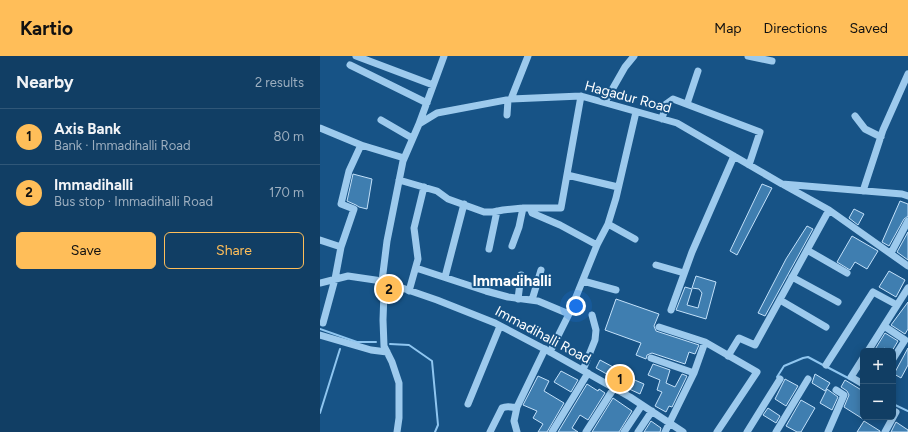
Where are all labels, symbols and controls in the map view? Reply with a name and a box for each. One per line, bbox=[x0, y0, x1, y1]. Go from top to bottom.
text: Kartio bbox=[20, 17, 73, 40]
text: Map bbox=[714, 20, 742, 37]
text: Directions bbox=[764, 20, 827, 37]
text: Saved bbox=[849, 20, 888, 37]
text: Nearby bbox=[16, 72, 74, 92]
text: 2 results bbox=[255, 75, 304, 90]
street label: Hagadur Road bbox=[583, 77, 673, 117]
text: Axis Bank bbox=[54, 120, 121, 138]
text: 1 bbox=[26, 129, 32, 144]
text: 80 m bbox=[273, 129, 304, 144]
text: Bank · Immadihalli Road bbox=[54, 138, 191, 153]
text: Immadihalli bbox=[54, 176, 133, 194]
text: 2 bbox=[25, 185, 33, 200]
text: 170 m bbox=[269, 185, 304, 200]
text: Bus stop · Immadihalli Road bbox=[54, 194, 213, 209]
button: Save bbox=[16, 232, 156, 269]
button: Share bbox=[164, 232, 304, 269]
district label: Immadihalli bbox=[472, 272, 552, 290]
pin: 2 bbox=[376, 274, 402, 304]
your location bbox=[566, 296, 586, 316]
street label: Immadihalli Road bbox=[492, 303, 594, 367]
map controls bbox=[860, 348, 896, 420]
button: + bbox=[860, 348, 896, 384]
pin: 1 bbox=[607, 364, 633, 394]
button: − bbox=[860, 384, 896, 420]

